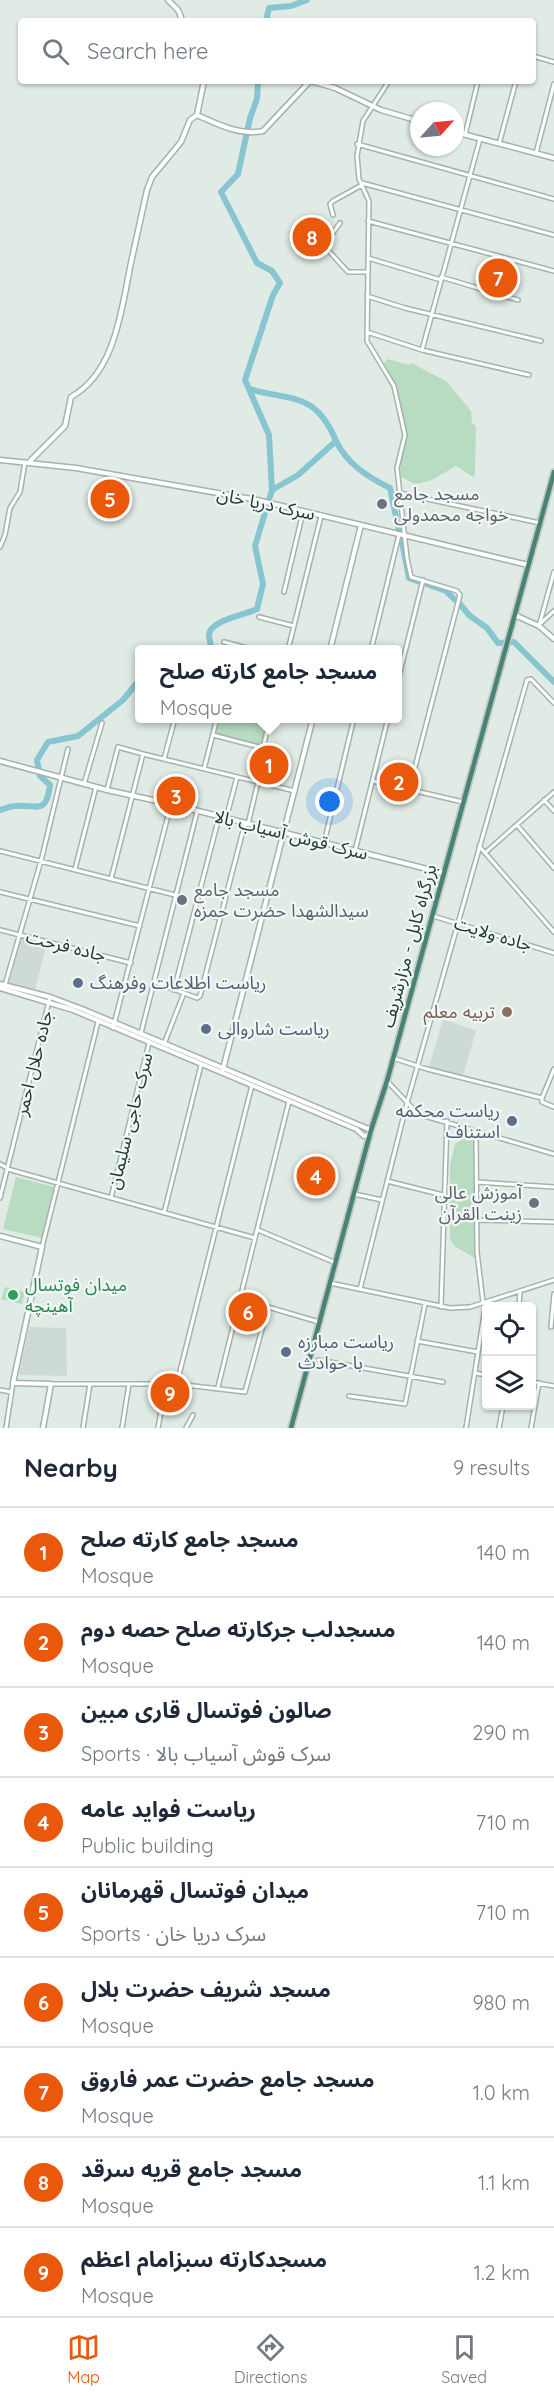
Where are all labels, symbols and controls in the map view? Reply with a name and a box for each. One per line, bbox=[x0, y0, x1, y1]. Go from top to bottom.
search box bbox=[18, 18, 536, 84]
icon: search bbox=[39, 35, 72, 68]
text: Search here bbox=[87, 37, 208, 65]
north arrow bbox=[410, 102, 464, 156]
pin: 8 bbox=[292, 214, 332, 260]
pin: 7 bbox=[478, 256, 518, 300]
pin: 5 bbox=[90, 476, 130, 522]
street label: سرک دریا خان bbox=[215, 482, 317, 525]
place label: مسجد جامع خواجه محمدولی bbox=[394, 482, 509, 526]
marker: مسجد جامع خواجه محمدولی bbox=[375, 497, 389, 511]
popup bbox=[135, 645, 402, 723]
text: مسجد جامع کارته صلح bbox=[160, 657, 377, 685]
text: Mosque bbox=[160, 695, 233, 720]
pin: 1 bbox=[250, 742, 288, 788]
pin: 2 bbox=[380, 760, 418, 804]
pin: 3 bbox=[156, 774, 195, 818]
your location bbox=[315, 787, 344, 816]
street label: سرک قوش آسیاب بالا bbox=[212, 804, 371, 865]
street label: بزرگراه کابل - مزارشریف bbox=[376, 862, 441, 1030]
place label: مسجد جامع سیدالشهدا حضرت حمزه bbox=[194, 878, 369, 922]
marker: مسجد جامع سیدالشهدا حضرت حمزه bbox=[175, 893, 189, 907]
street label: جاده ولایت bbox=[451, 911, 535, 956]
street label: جاده فرحت bbox=[24, 925, 108, 967]
place label: ریاست اطلاعات وفرهنگ bbox=[90, 971, 266, 994]
marker: ریاست اطلاعات وفرهنگ bbox=[71, 976, 85, 990]
place label: تربیه معلم bbox=[423, 1000, 495, 1025]
marker: تربیه معلم bbox=[500, 1005, 514, 1019]
street label: جاده حلال احمر bbox=[9, 1008, 58, 1119]
place label: ریاست شاروالی bbox=[218, 1017, 330, 1040]
marker: ریاست شاروالی bbox=[199, 1022, 213, 1036]
street label: سرک حاجی سلیمان bbox=[101, 1050, 158, 1192]
place label: ریاست محکمه استناف bbox=[395, 1099, 500, 1143]
marker: ریاست محکمه استناف bbox=[505, 1114, 519, 1128]
pin: 4 bbox=[296, 1154, 336, 1198]
place label: آموزش عالی زینت القرآن bbox=[435, 1181, 523, 1225]
marker: آموزش عالی زینت القرآن bbox=[527, 1196, 541, 1210]
place label: میدان فوتسال آهینچه bbox=[25, 1273, 127, 1317]
marker: میدان فوتسال آهینچه bbox=[6, 1288, 20, 1302]
pin: 6 bbox=[228, 1290, 268, 1334]
map controls bbox=[482, 1302, 536, 1410]
button: locate bbox=[482, 1302, 536, 1356]
place label: ریاست مبارزه با حوادث bbox=[298, 1330, 394, 1374]
marker: ریاست مبارزه با حوادث bbox=[279, 1345, 293, 1359]
button: layers bbox=[482, 1356, 536, 1410]
pin: 9 bbox=[150, 1370, 190, 1416]
text: Nearby bbox=[24, 1451, 118, 1484]
text: 9 results bbox=[453, 1455, 530, 1480]
text: مسجد جامع کارته صلح bbox=[81, 1525, 299, 1553]
text: 1 bbox=[40, 1540, 47, 1565]
text: 140 m bbox=[477, 1540, 530, 1565]
text: Mosque bbox=[81, 1563, 154, 1588]
text: مسجدلب جرکارته صلح حصه دوم bbox=[81, 1615, 396, 1643]
text: 2 bbox=[38, 1630, 49, 1655]
text: 140 m bbox=[477, 1630, 530, 1655]
text: Mosque bbox=[81, 1653, 154, 1678]
text: صالون فوتسال قاری مبین bbox=[81, 1696, 332, 1724]
text: 3 bbox=[38, 1720, 49, 1745]
text: 290 m bbox=[472, 1720, 530, 1745]
text: Sports · سرک قوش آسیاب بالا bbox=[81, 1741, 331, 1766]
text: ریاست فواید عامه bbox=[81, 1795, 256, 1823]
text: 4 bbox=[38, 1810, 49, 1835]
text: 710 m bbox=[476, 1810, 530, 1835]
text: Public building bbox=[81, 1833, 214, 1858]
text: میدان فوتسال قهرمانان bbox=[81, 1876, 309, 1904]
text: 5 bbox=[38, 1900, 49, 1925]
text: 710 m bbox=[476, 1900, 530, 1925]
text: Sports · سرک دریا خان bbox=[81, 1921, 266, 1946]
text: مسجد شریف حضرت بلال bbox=[81, 1975, 331, 2003]
text: 6 bbox=[38, 1990, 49, 2015]
text: 980 m bbox=[472, 1990, 530, 2015]
text: Mosque bbox=[81, 2013, 154, 2038]
text: مسجد جامع حضرت عمر فاروق bbox=[81, 2065, 375, 2093]
text: 7 bbox=[38, 2080, 49, 2105]
text: 1.0 km bbox=[473, 2080, 530, 2105]
text: Mosque bbox=[81, 2103, 154, 2128]
text: مسجد جامع قریه سرقد bbox=[81, 2155, 302, 2183]
text: 8 bbox=[38, 2170, 49, 2195]
text: 1.1 km bbox=[478, 2170, 530, 2195]
text: Mosque bbox=[81, 2193, 154, 2218]
text: مسجدکارته سبزامام اعظم bbox=[81, 2245, 327, 2273]
text: 9 bbox=[38, 2260, 49, 2285]
text: 1.2 km bbox=[474, 2260, 530, 2285]
text: Mosque bbox=[81, 2283, 154, 2308]
tab: Map bbox=[67, 2331, 100, 2387]
tab: Directions bbox=[234, 2331, 307, 2387]
tab: Saved bbox=[441, 2331, 487, 2387]

